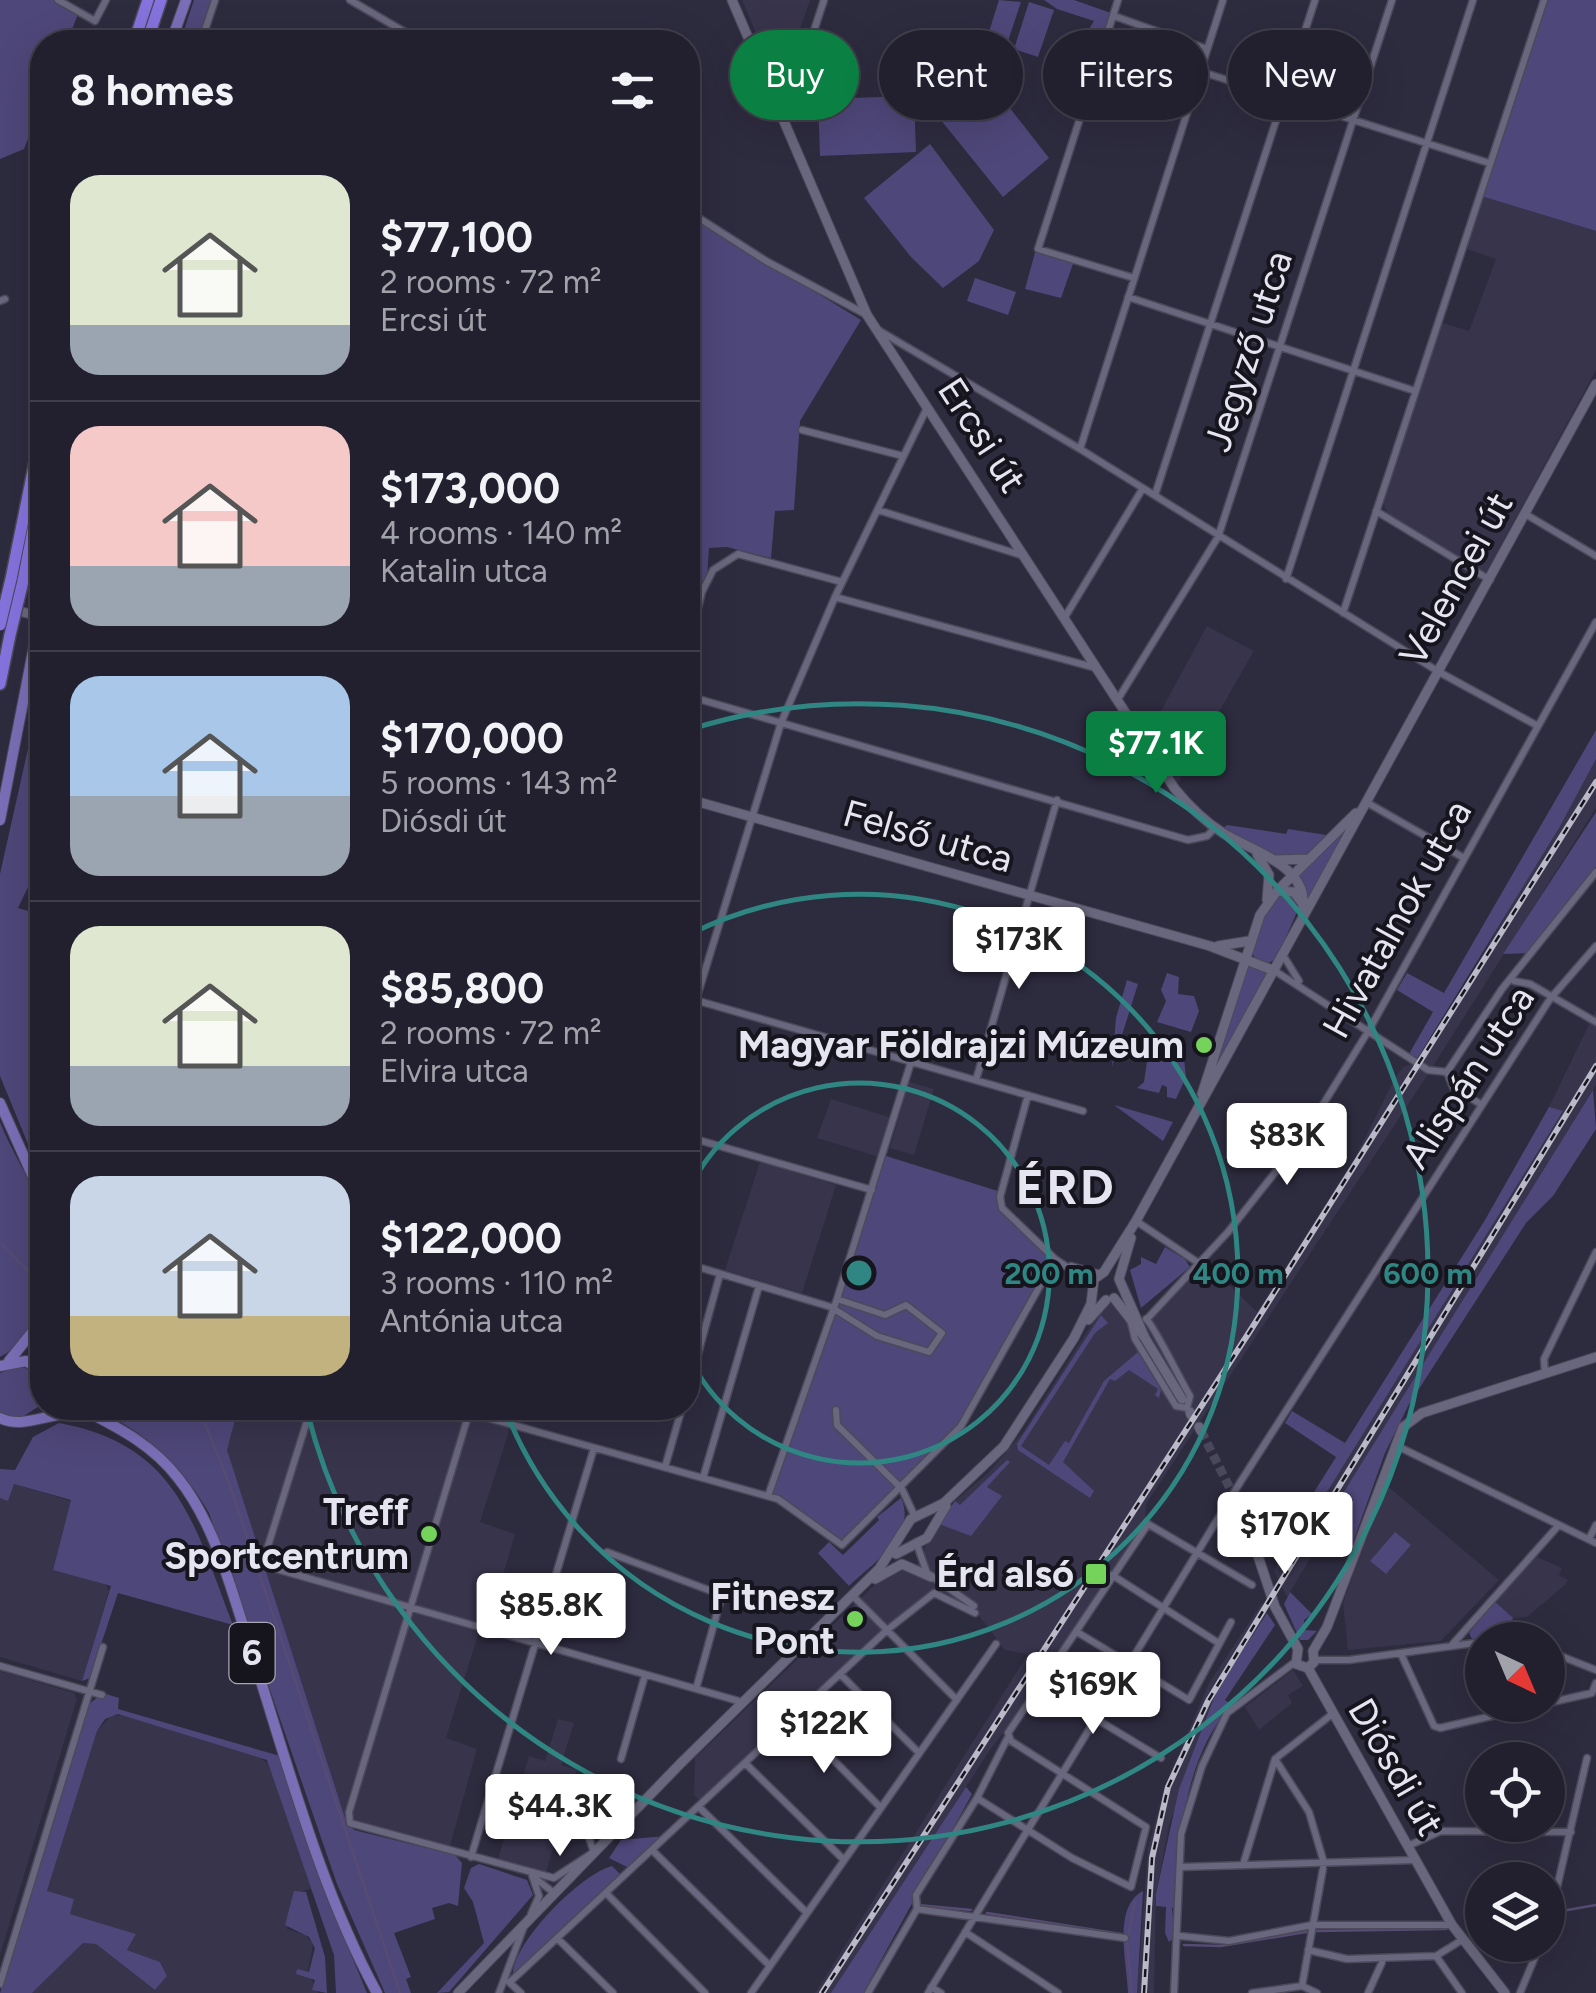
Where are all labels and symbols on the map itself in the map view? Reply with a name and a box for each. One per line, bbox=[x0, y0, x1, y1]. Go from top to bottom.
street label: Jegyző utca bbox=[1194, 245, 1302, 457]
street label: Ercsi út bbox=[928, 369, 1036, 501]
street label: Velencei út bbox=[1390, 484, 1522, 674]
pin: $77.1K bbox=[1075, 711, 1237, 796]
street label: Felső utca bbox=[838, 790, 1018, 882]
street label: Hivatalnok utca bbox=[1313, 792, 1481, 1046]
pin: $173K bbox=[949, 907, 1089, 992]
street label: Alispán utca bbox=[1392, 977, 1544, 1177]
place label: Magyar Földrajzi Múzeum bbox=[738, 1022, 1184, 1068]
marker: Magyar Földrajzi Múzeum bbox=[1193, 1034, 1215, 1056]
pin: $83K bbox=[1228, 1103, 1346, 1188]
district label: ÉRD bbox=[1016, 1158, 1116, 1216]
centre of rings bbox=[841, 1255, 877, 1291]
text: 200 m bbox=[1004, 1255, 1094, 1292]
text: 400 m bbox=[1192, 1255, 1284, 1292]
text: 600 m bbox=[1383, 1255, 1473, 1292]
place label: Treff Sportcentrum bbox=[164, 1489, 409, 1579]
pin: $170K bbox=[1215, 1492, 1355, 1577]
marker: Treff Sportcentrum bbox=[418, 1523, 440, 1545]
place label: Érd alsó bbox=[936, 1551, 1074, 1597]
marker: Érd alsó bbox=[1083, 1561, 1109, 1587]
pin: $85.8K bbox=[470, 1573, 632, 1658]
place label: Fitnesz Pont bbox=[710, 1574, 835, 1664]
marker: Fitnesz Pont bbox=[844, 1608, 866, 1630]
north arrow bbox=[1465, 1622, 1565, 1722]
road number: 6 bbox=[230, 1623, 274, 1683]
pin: $169K bbox=[1023, 1652, 1163, 1737]
street label: Diósdi út bbox=[1338, 1690, 1454, 1844]
pin: $122K bbox=[754, 1691, 894, 1776]
pin: $44.3K bbox=[479, 1774, 641, 1859]

